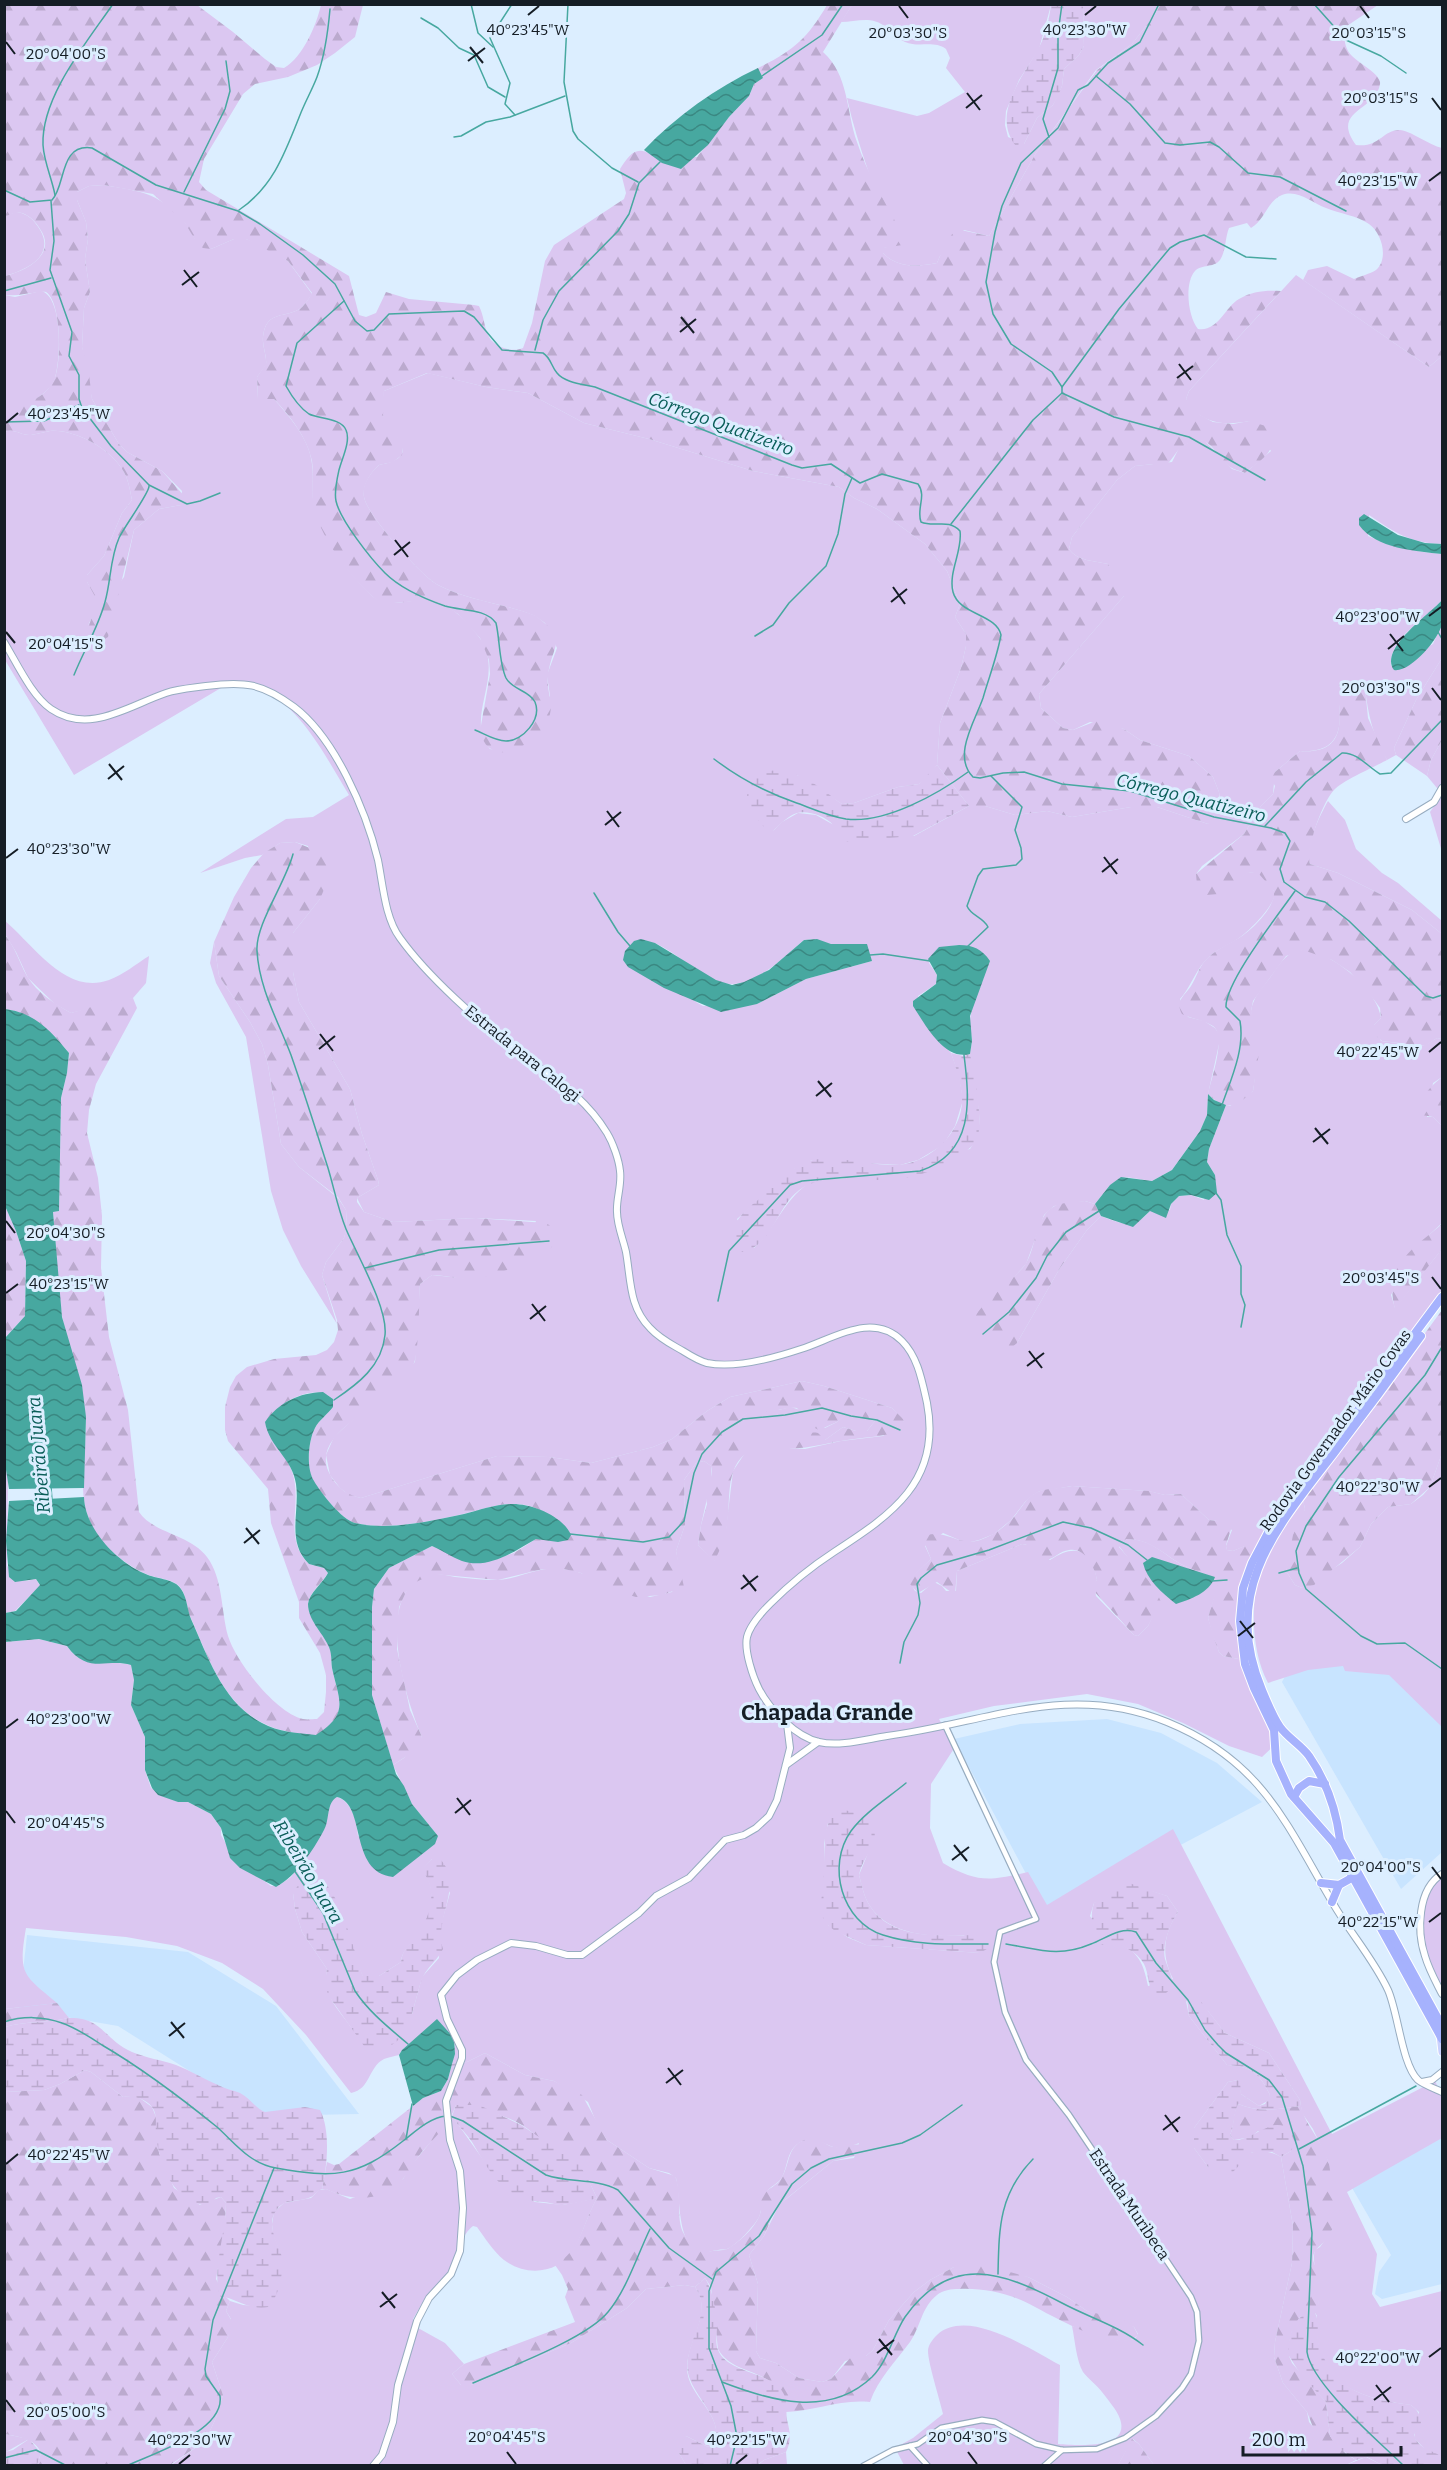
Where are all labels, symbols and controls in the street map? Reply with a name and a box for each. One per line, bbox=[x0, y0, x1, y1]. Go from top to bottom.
text: 40°23'45"W bbox=[487, 21, 570, 39]
text: 40°23'30"W bbox=[1043, 21, 1128, 39]
text: 20°03'30"S bbox=[869, 24, 947, 42]
text: 20°03'15"S bbox=[1332, 24, 1406, 42]
text: 20°04'00"S bbox=[26, 45, 106, 63]
text: 20°03'15"S bbox=[1344, 89, 1418, 107]
text: 40°23'15"W bbox=[1338, 172, 1419, 190]
water label: Córrego Quatizeiro bbox=[645, 387, 797, 461]
text: 40°23'45"W bbox=[28, 405, 111, 423]
text: 40°23'00"W bbox=[1336, 608, 1421, 626]
text: 20°04'15"S bbox=[29, 635, 103, 653]
text: 20°03'30"S bbox=[1342, 679, 1420, 697]
water label: Córrego Quatizeiro bbox=[1114, 769, 1268, 827]
text: 40°23'30"W bbox=[27, 840, 112, 858]
street label: Estrada para Calogi bbox=[461, 1001, 584, 1106]
text: 40°22'45"W bbox=[1337, 1043, 1420, 1061]
text: 20°04'30"S bbox=[27, 1224, 105, 1242]
text: 20°03'45"S bbox=[1343, 1269, 1419, 1287]
text: 40°23'15"W bbox=[29, 1275, 110, 1293]
street label: Rodovia Governador Mário Covas bbox=[1256, 1326, 1415, 1535]
water label: Ribeirão Juara bbox=[23, 1396, 55, 1514]
text: 40°22'30"W bbox=[1336, 1478, 1421, 1496]
district label: Chapada Grande bbox=[741, 1699, 913, 1726]
text: 40°23'00"W bbox=[27, 1710, 112, 1728]
text: 20°04'45"S bbox=[27, 1814, 105, 1832]
water label: Ribeirão Juara bbox=[268, 1816, 348, 1928]
text: 20°04'00"S bbox=[1341, 1858, 1421, 1876]
text: 40°22'15"W bbox=[1338, 1913, 1419, 1931]
street label: Estrada Muribeca bbox=[1085, 2145, 1174, 2264]
text: 40°22'45"W bbox=[28, 2146, 111, 2164]
text: 40°22'00"W bbox=[1336, 2349, 1421, 2367]
text: 20°05'00"S bbox=[26, 2403, 106, 2421]
scale bar bbox=[1243, 2419, 1400, 2457]
text: 20°04'45"S bbox=[468, 2428, 546, 2446]
text: 20°04'30"S bbox=[929, 2428, 1007, 2446]
text: 200 m bbox=[1252, 2429, 1306, 2451]
text: 40°22'30"W bbox=[148, 2431, 233, 2449]
text: 40°22'15"W bbox=[707, 2431, 788, 2449]

